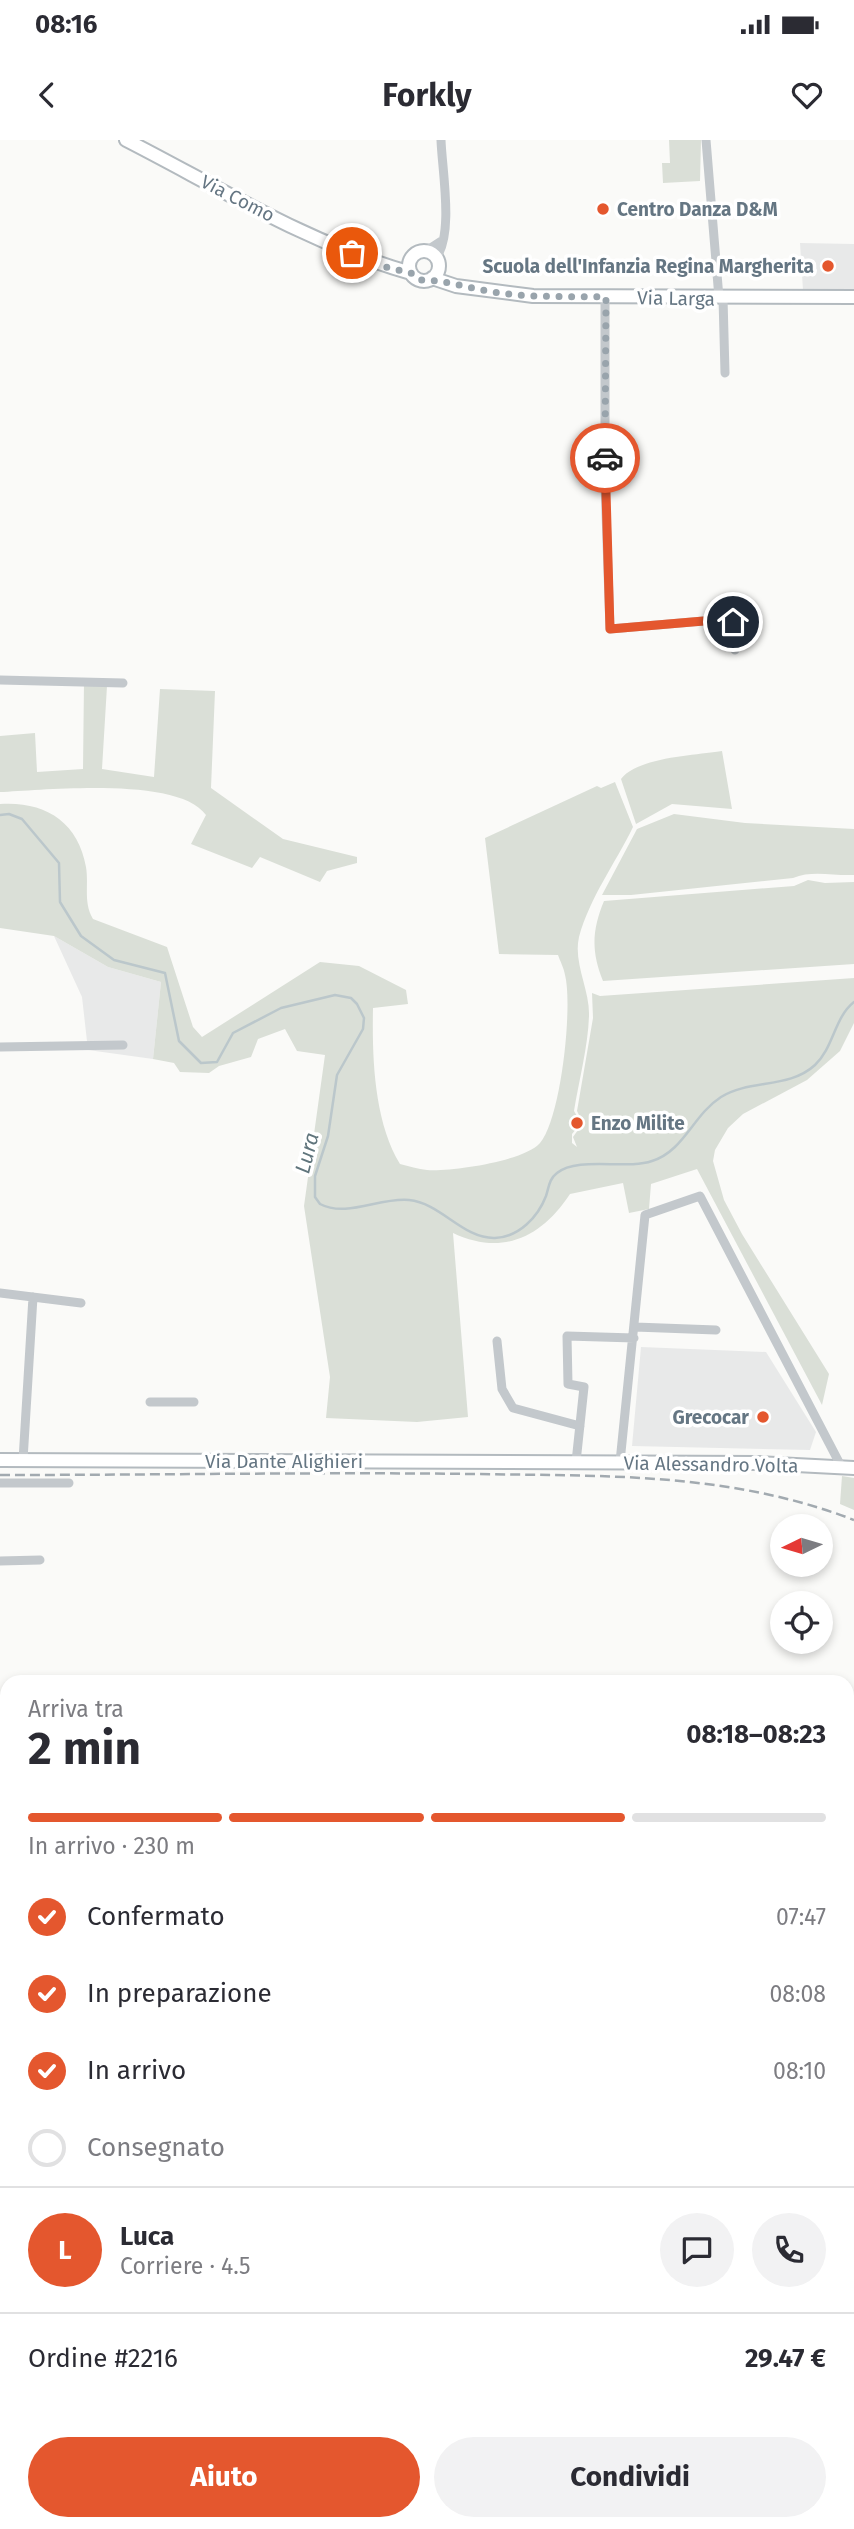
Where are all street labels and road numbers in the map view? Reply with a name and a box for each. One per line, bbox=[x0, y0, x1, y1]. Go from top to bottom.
street label: Via Como bbox=[197, 170, 279, 227]
street label: Via Larga bbox=[637, 286, 715, 311]
street label: Via Dante Alighieri bbox=[205, 1450, 363, 1473]
street label: Via Alessandro Volta bbox=[623, 1451, 799, 1478]

